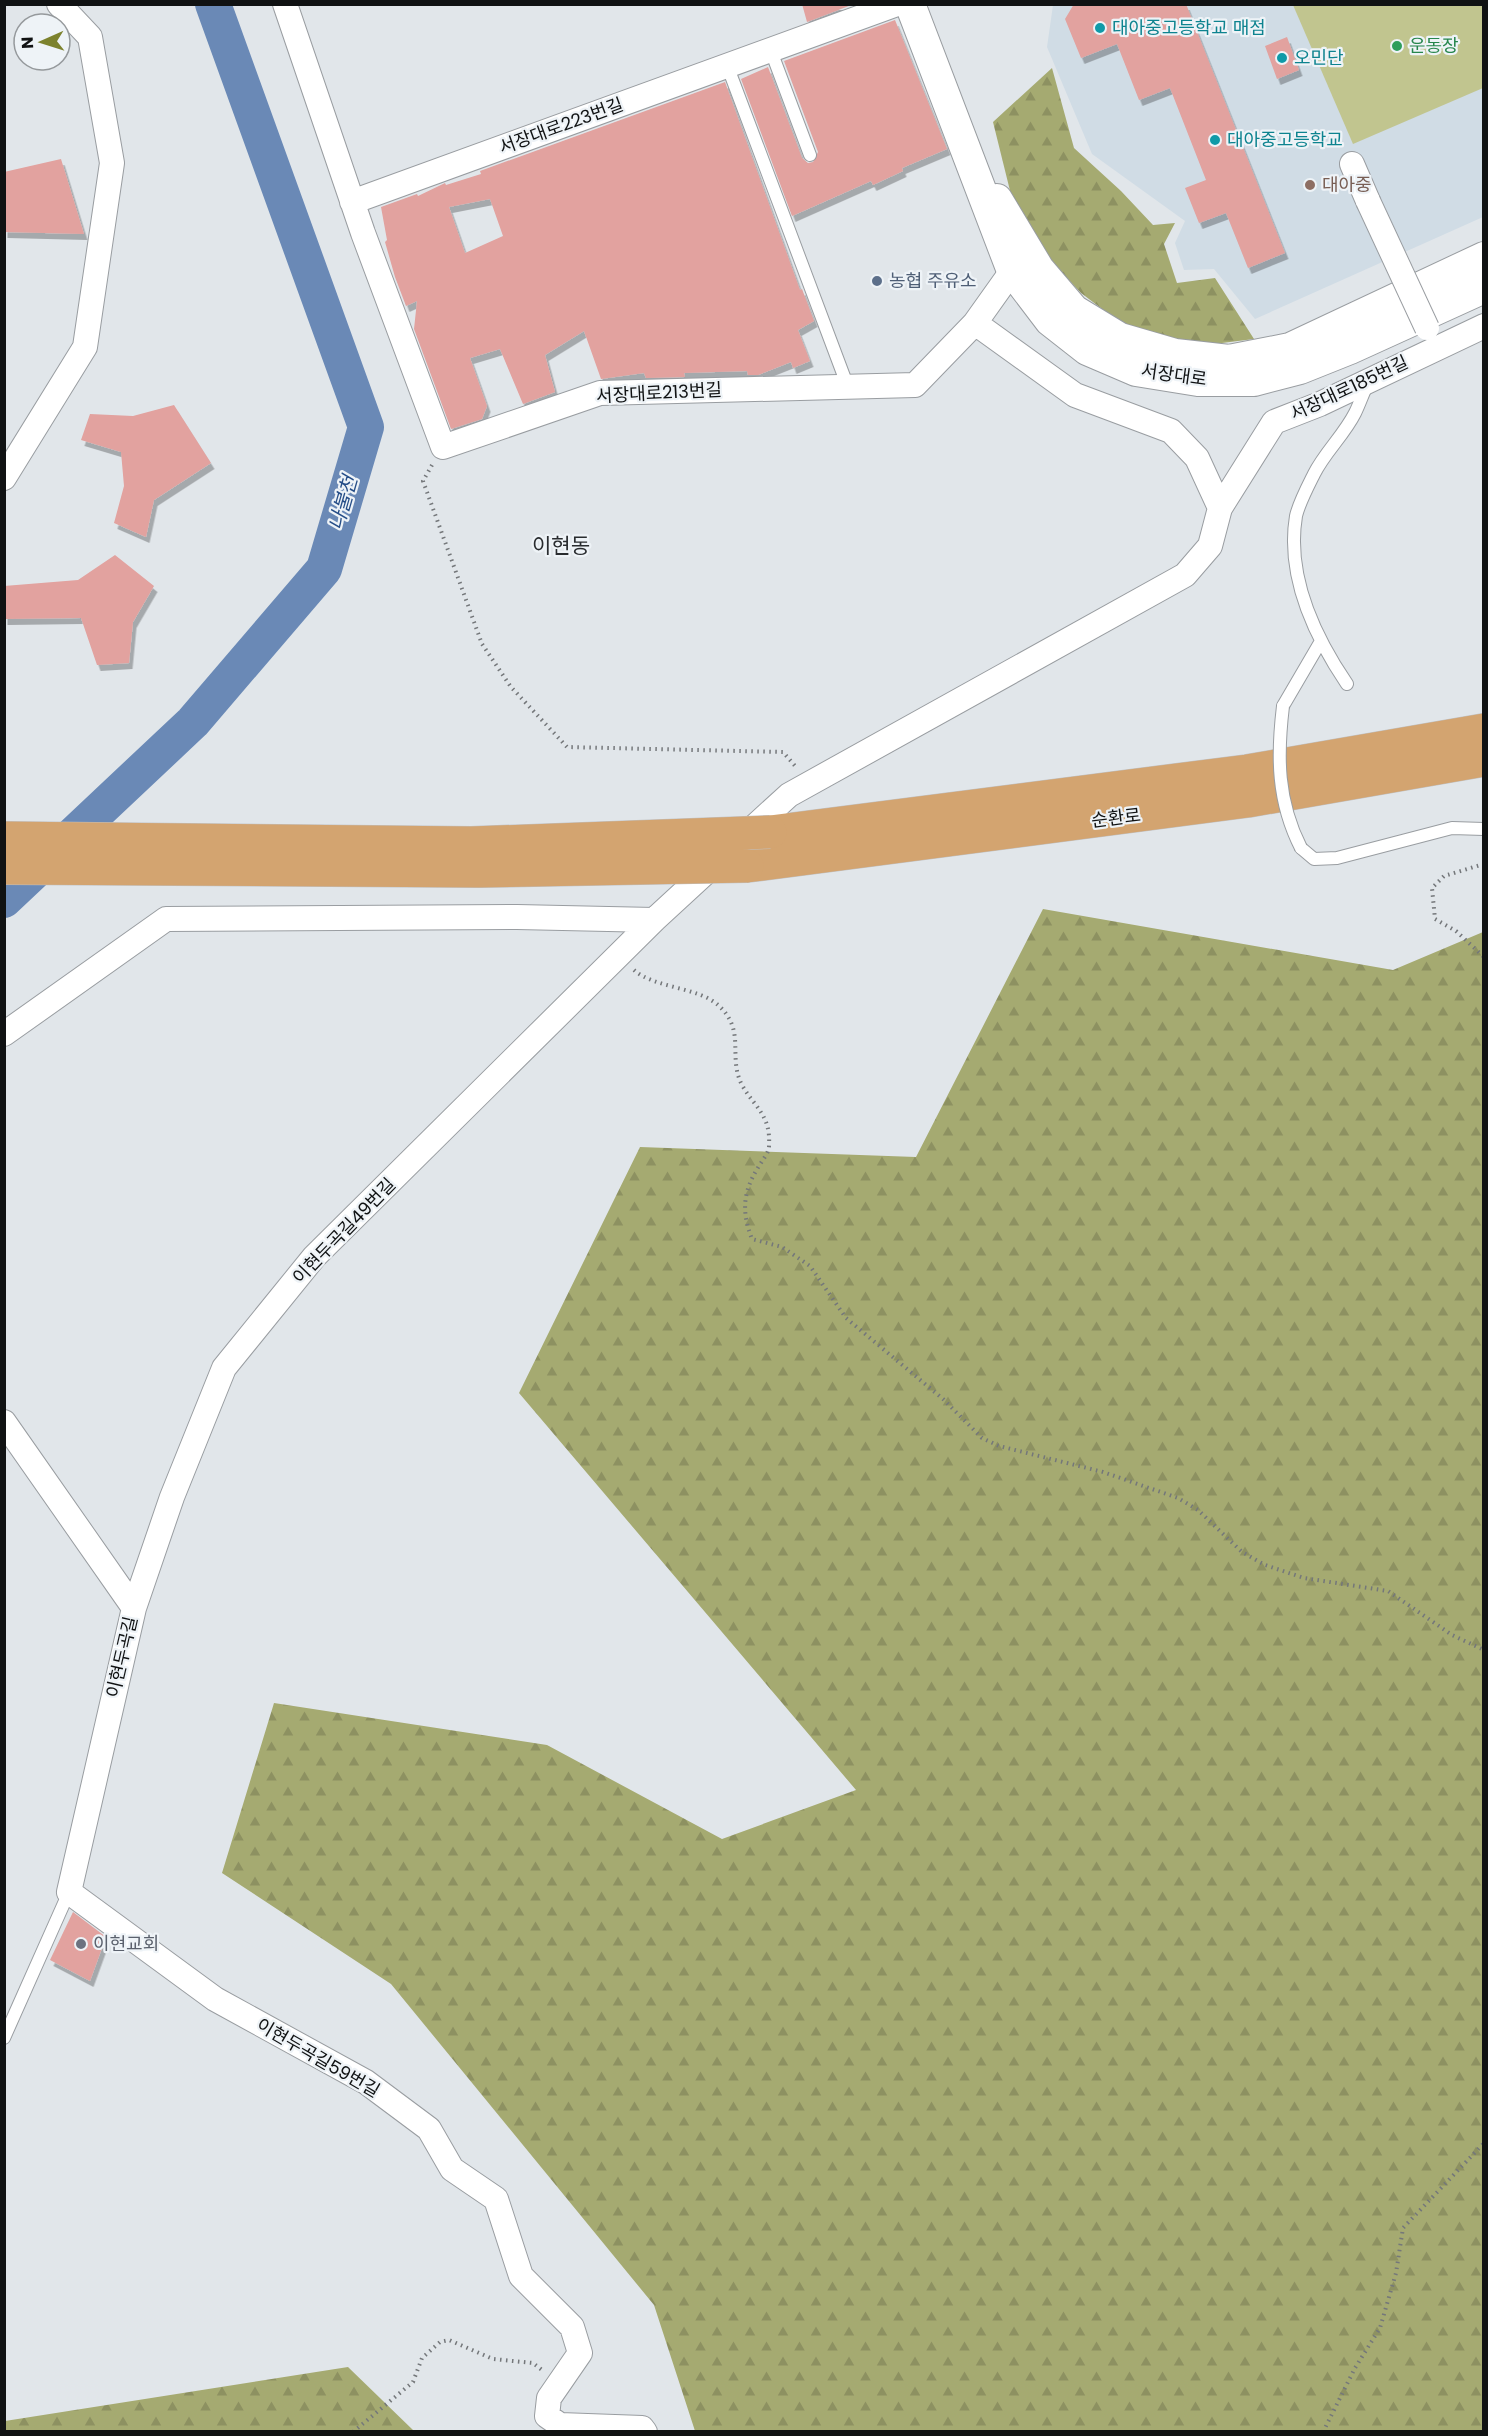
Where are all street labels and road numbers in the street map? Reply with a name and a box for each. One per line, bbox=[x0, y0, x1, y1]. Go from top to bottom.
street label: 서장대로223번길 bbox=[495, 91, 626, 160]
street label: 서장대로185번길 bbox=[1286, 349, 1412, 426]
street label: 서장대로 bbox=[1140, 358, 1209, 391]
street label: 서장대로213번길 bbox=[595, 377, 723, 408]
street label: 순환로 bbox=[1090, 802, 1142, 833]
street label: 이현두곡길49번길 bbox=[287, 1172, 401, 1289]
street label: 이현두곡길 bbox=[100, 1614, 143, 1700]
street label: 이현두곡길59번길 bbox=[252, 2012, 385, 2103]

